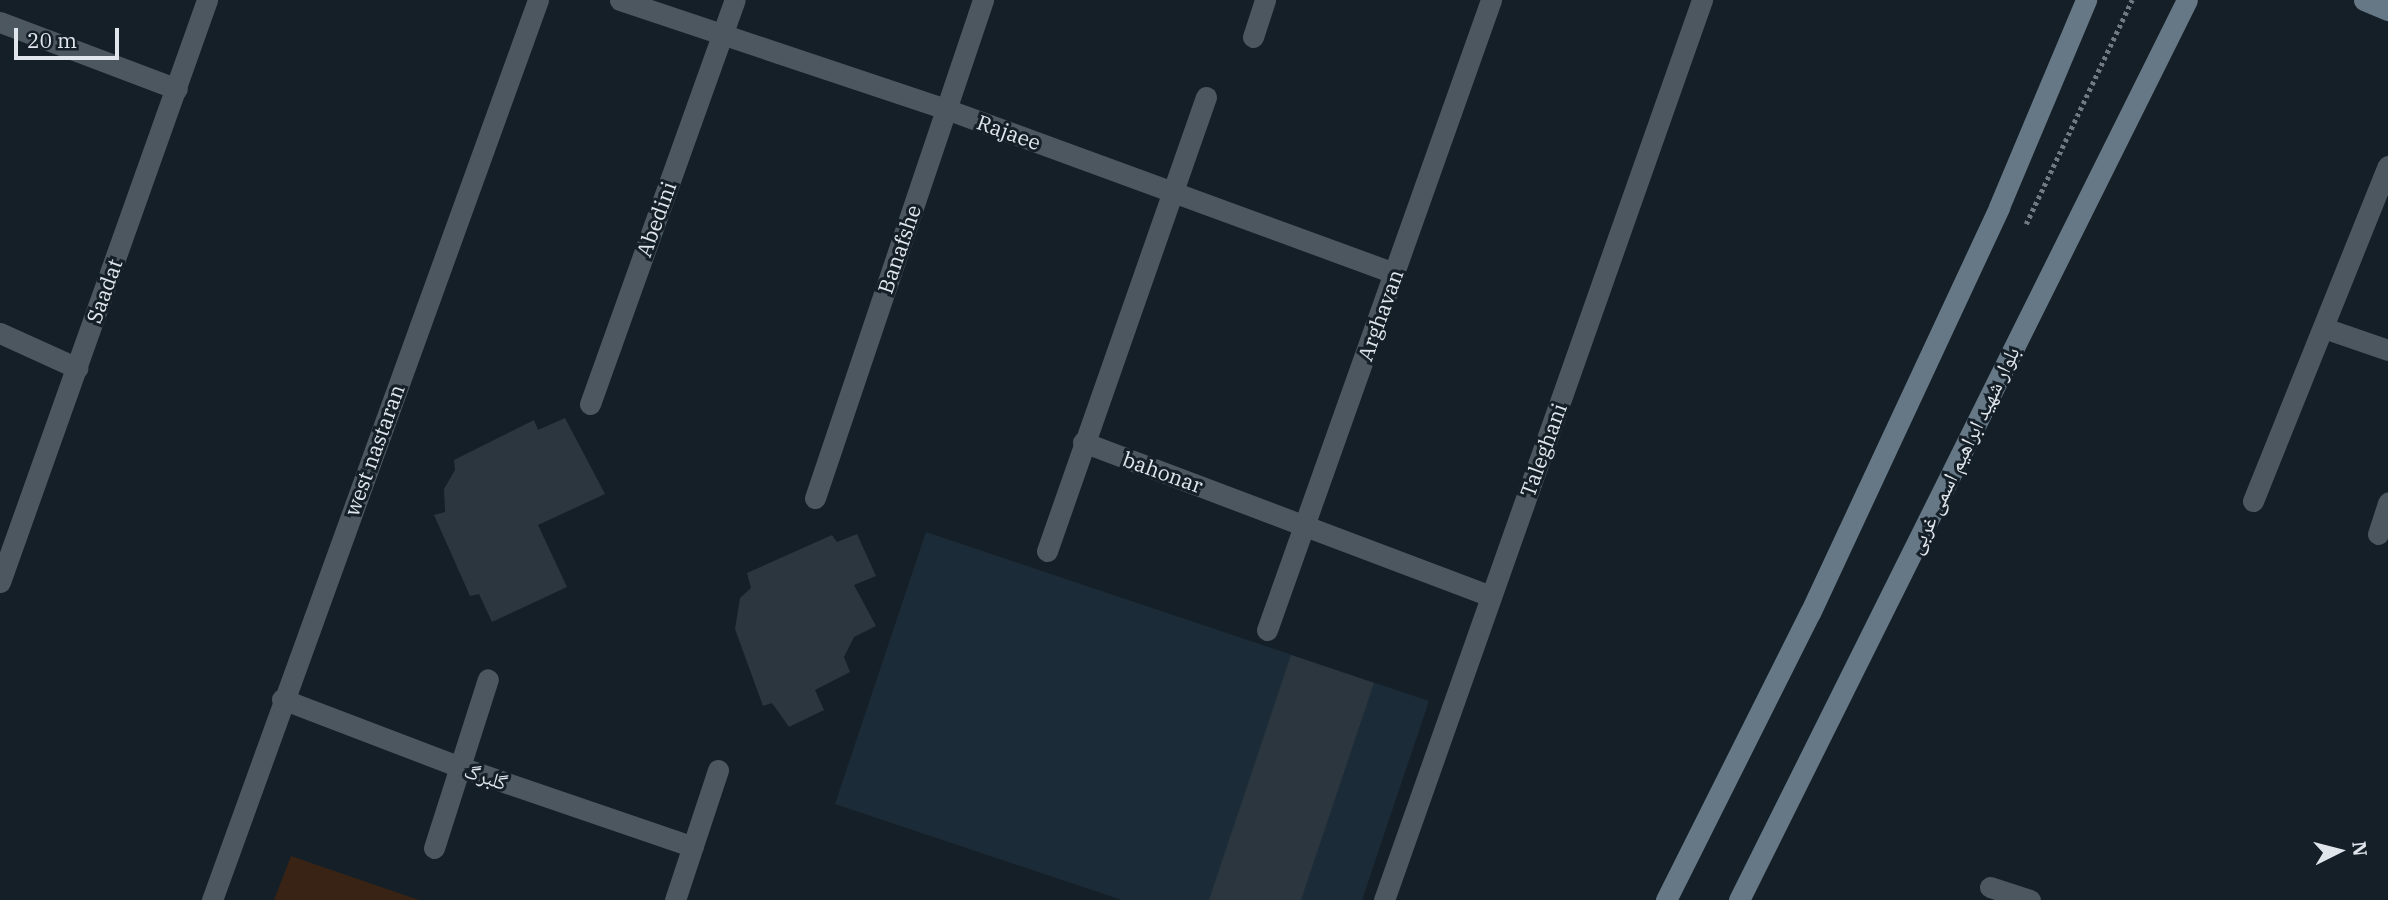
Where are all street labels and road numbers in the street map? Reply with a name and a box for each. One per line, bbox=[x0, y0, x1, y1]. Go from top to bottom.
street label: Rajaee bbox=[974, 109, 1044, 155]
street label: Abedini bbox=[631, 178, 681, 260]
street label: Banafshe bbox=[872, 201, 926, 297]
street label: Saadat bbox=[81, 255, 127, 327]
street label: Arghavan bbox=[1352, 266, 1408, 364]
street label: بلوار شهید ابراهیم اسمی غربی bbox=[1902, 342, 2024, 558]
street label: west nastaran bbox=[339, 381, 409, 519]
street label: Taleghani bbox=[1514, 400, 1572, 500]
street label: bahonar bbox=[1120, 446, 1206, 498]
street label: گلبرگ bbox=[461, 757, 511, 795]

